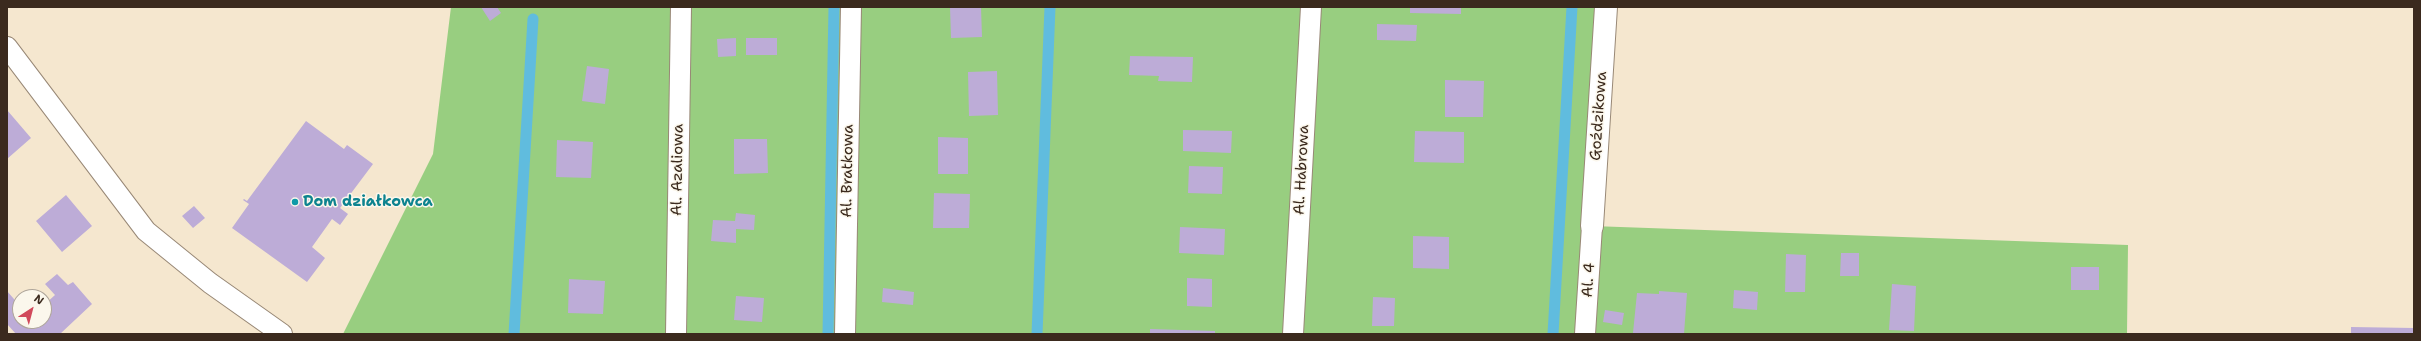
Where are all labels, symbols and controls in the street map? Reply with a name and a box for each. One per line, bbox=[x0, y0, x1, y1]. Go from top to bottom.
street label: Goździkowa bbox=[1587, 71, 1611, 161]
street label: Al. Azaliowa bbox=[668, 124, 688, 216]
street label: Al. Bratkowa bbox=[838, 124, 858, 218]
street label: Al. Habrowa bbox=[1291, 124, 1313, 216]
place label: Dom działkowca bbox=[303, 193, 433, 211]
marker: Dom działkowca bbox=[290, 197, 300, 207]
street label: Al. 4 bbox=[1579, 262, 1599, 298]
north arrow bbox=[12, 289, 52, 329]
text: N bbox=[31, 291, 47, 308]

